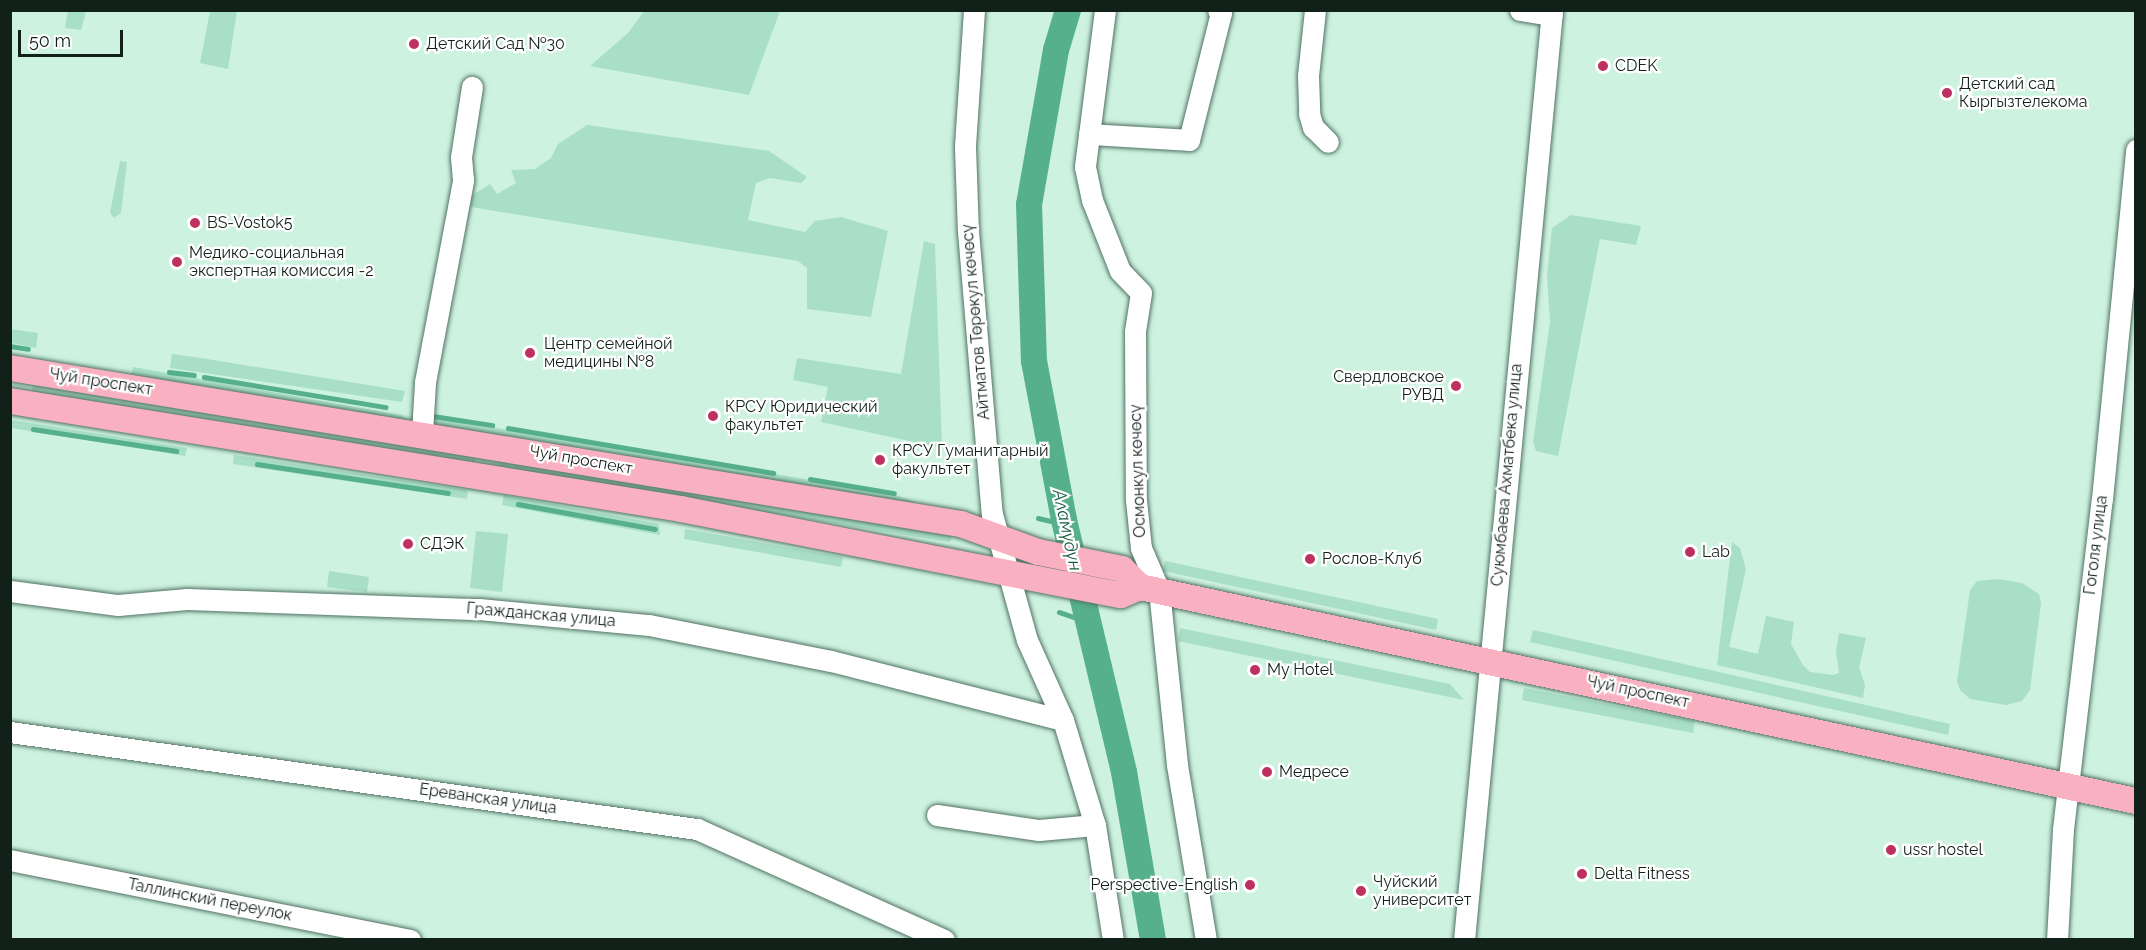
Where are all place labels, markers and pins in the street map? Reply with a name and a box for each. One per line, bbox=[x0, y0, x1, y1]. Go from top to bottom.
place label: Детский Сад №30 bbox=[426, 34, 565, 54]
marker: Детский Сад №30 bbox=[407, 37, 421, 51]
place label: CDEK bbox=[1615, 56, 1657, 76]
marker: CDEK bbox=[1596, 59, 1610, 73]
place label: Детский сад Кыргызтелекома bbox=[1959, 74, 2087, 112]
marker: Детский сад Кыргызтелекома bbox=[1940, 86, 1954, 100]
place label: BS-Vostok5 bbox=[207, 213, 293, 233]
marker: BS-Vostok5 bbox=[188, 216, 202, 230]
place label: Медико-социальная экспертная комиссия -2 bbox=[189, 243, 374, 281]
marker: Медико-социальная экспертная комиссия -2 bbox=[170, 255, 184, 269]
place label: Центр семейной медицины №8 bbox=[544, 334, 673, 372]
marker: Центр семейной медицины №8 bbox=[521, 344, 539, 362]
place label: Свердловское РУВД bbox=[1333, 367, 1444, 405]
marker: Свердловское РУВД bbox=[1449, 379, 1463, 393]
place label: КРСУ Юридический факультет bbox=[725, 397, 878, 435]
marker: КРСУ Юридический факультет bbox=[706, 409, 720, 423]
place label: КРСУ Гуманитарный факультет bbox=[892, 441, 1049, 479]
marker: КРСУ Гуманитарный факультет bbox=[873, 453, 887, 467]
place label: СДЭК bbox=[420, 534, 464, 554]
marker: СДЭК bbox=[401, 537, 415, 551]
place label: Lab bbox=[1702, 542, 1730, 562]
marker: Lab bbox=[1683, 545, 1697, 559]
place label: Рослов-Клуб bbox=[1322, 549, 1422, 569]
marker: Рослов-Клуб bbox=[1303, 552, 1317, 566]
place label: My Hotel bbox=[1267, 660, 1334, 680]
marker: My Hotel bbox=[1248, 663, 1262, 677]
place label: Медресе bbox=[1279, 762, 1349, 782]
marker: Медресе bbox=[1260, 765, 1274, 779]
place label: ussr hostel bbox=[1903, 840, 1983, 860]
marker: ussr hostel bbox=[1884, 843, 1898, 857]
place label: Delta Fitness bbox=[1594, 864, 1690, 884]
marker: Delta Fitness bbox=[1575, 867, 1589, 881]
place label: Чуйский университет bbox=[1373, 872, 1471, 910]
place label: Perspective-English bbox=[1090, 875, 1238, 895]
marker: Perspective-English bbox=[1243, 878, 1257, 892]
marker: Чуйский университет bbox=[1354, 884, 1368, 898]

